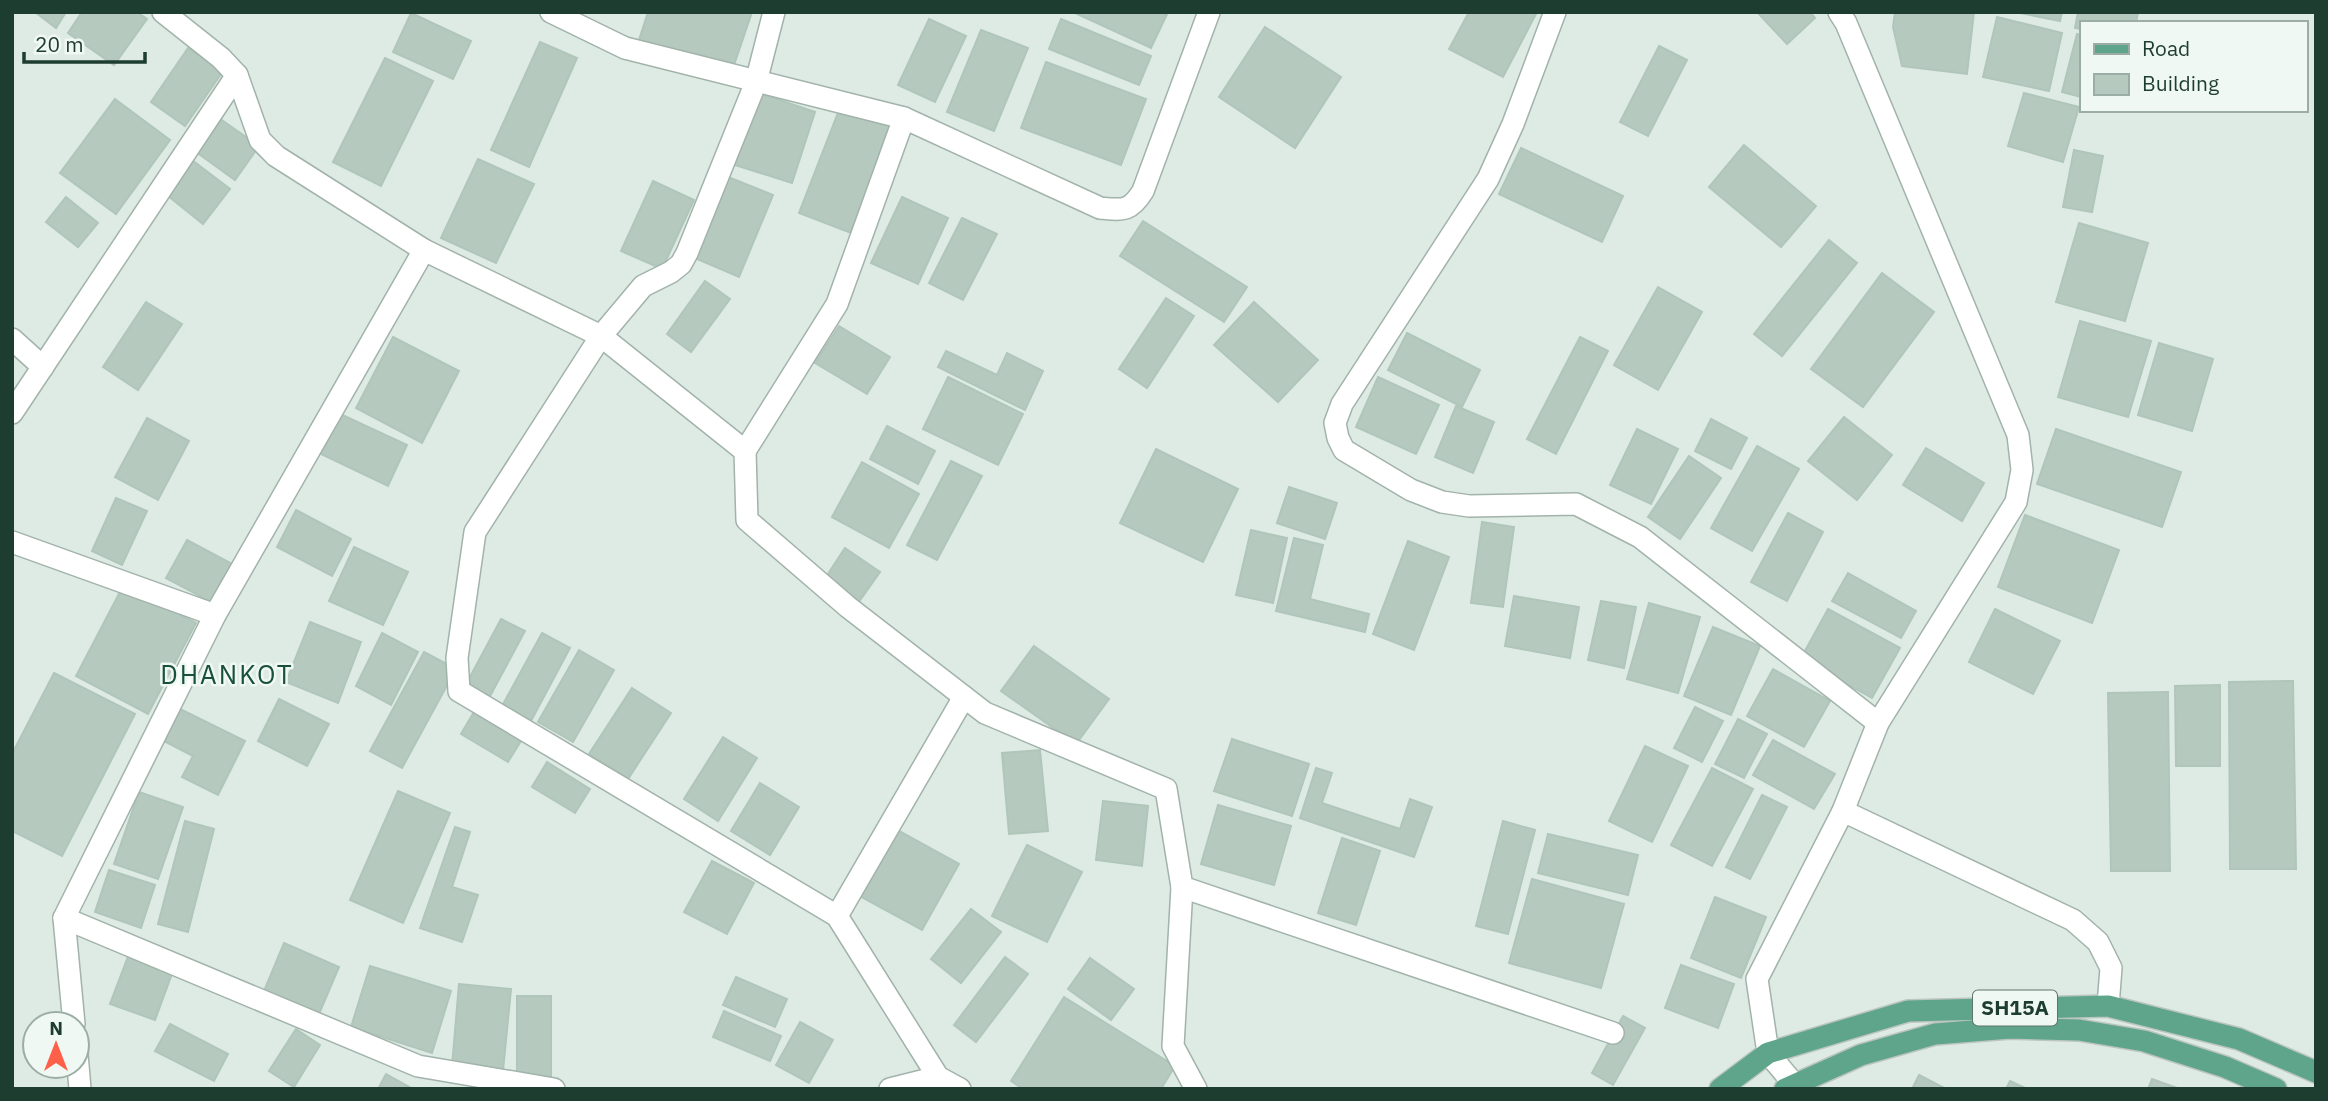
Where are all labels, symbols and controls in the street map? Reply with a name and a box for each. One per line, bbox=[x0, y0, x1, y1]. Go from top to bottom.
scale bar bbox=[24, 21, 145, 65]
legend bbox=[2080, 21, 2307, 112]
text: 20 m bbox=[35, 30, 84, 58]
text: Road bbox=[2142, 34, 2190, 62]
text: Building bbox=[2142, 69, 2219, 97]
district label: DHANKOT bbox=[160, 657, 294, 691]
road number: SH15A bbox=[1973, 990, 2057, 1026]
north arrow bbox=[21, 1010, 91, 1080]
text: N bbox=[49, 1016, 63, 1040]

